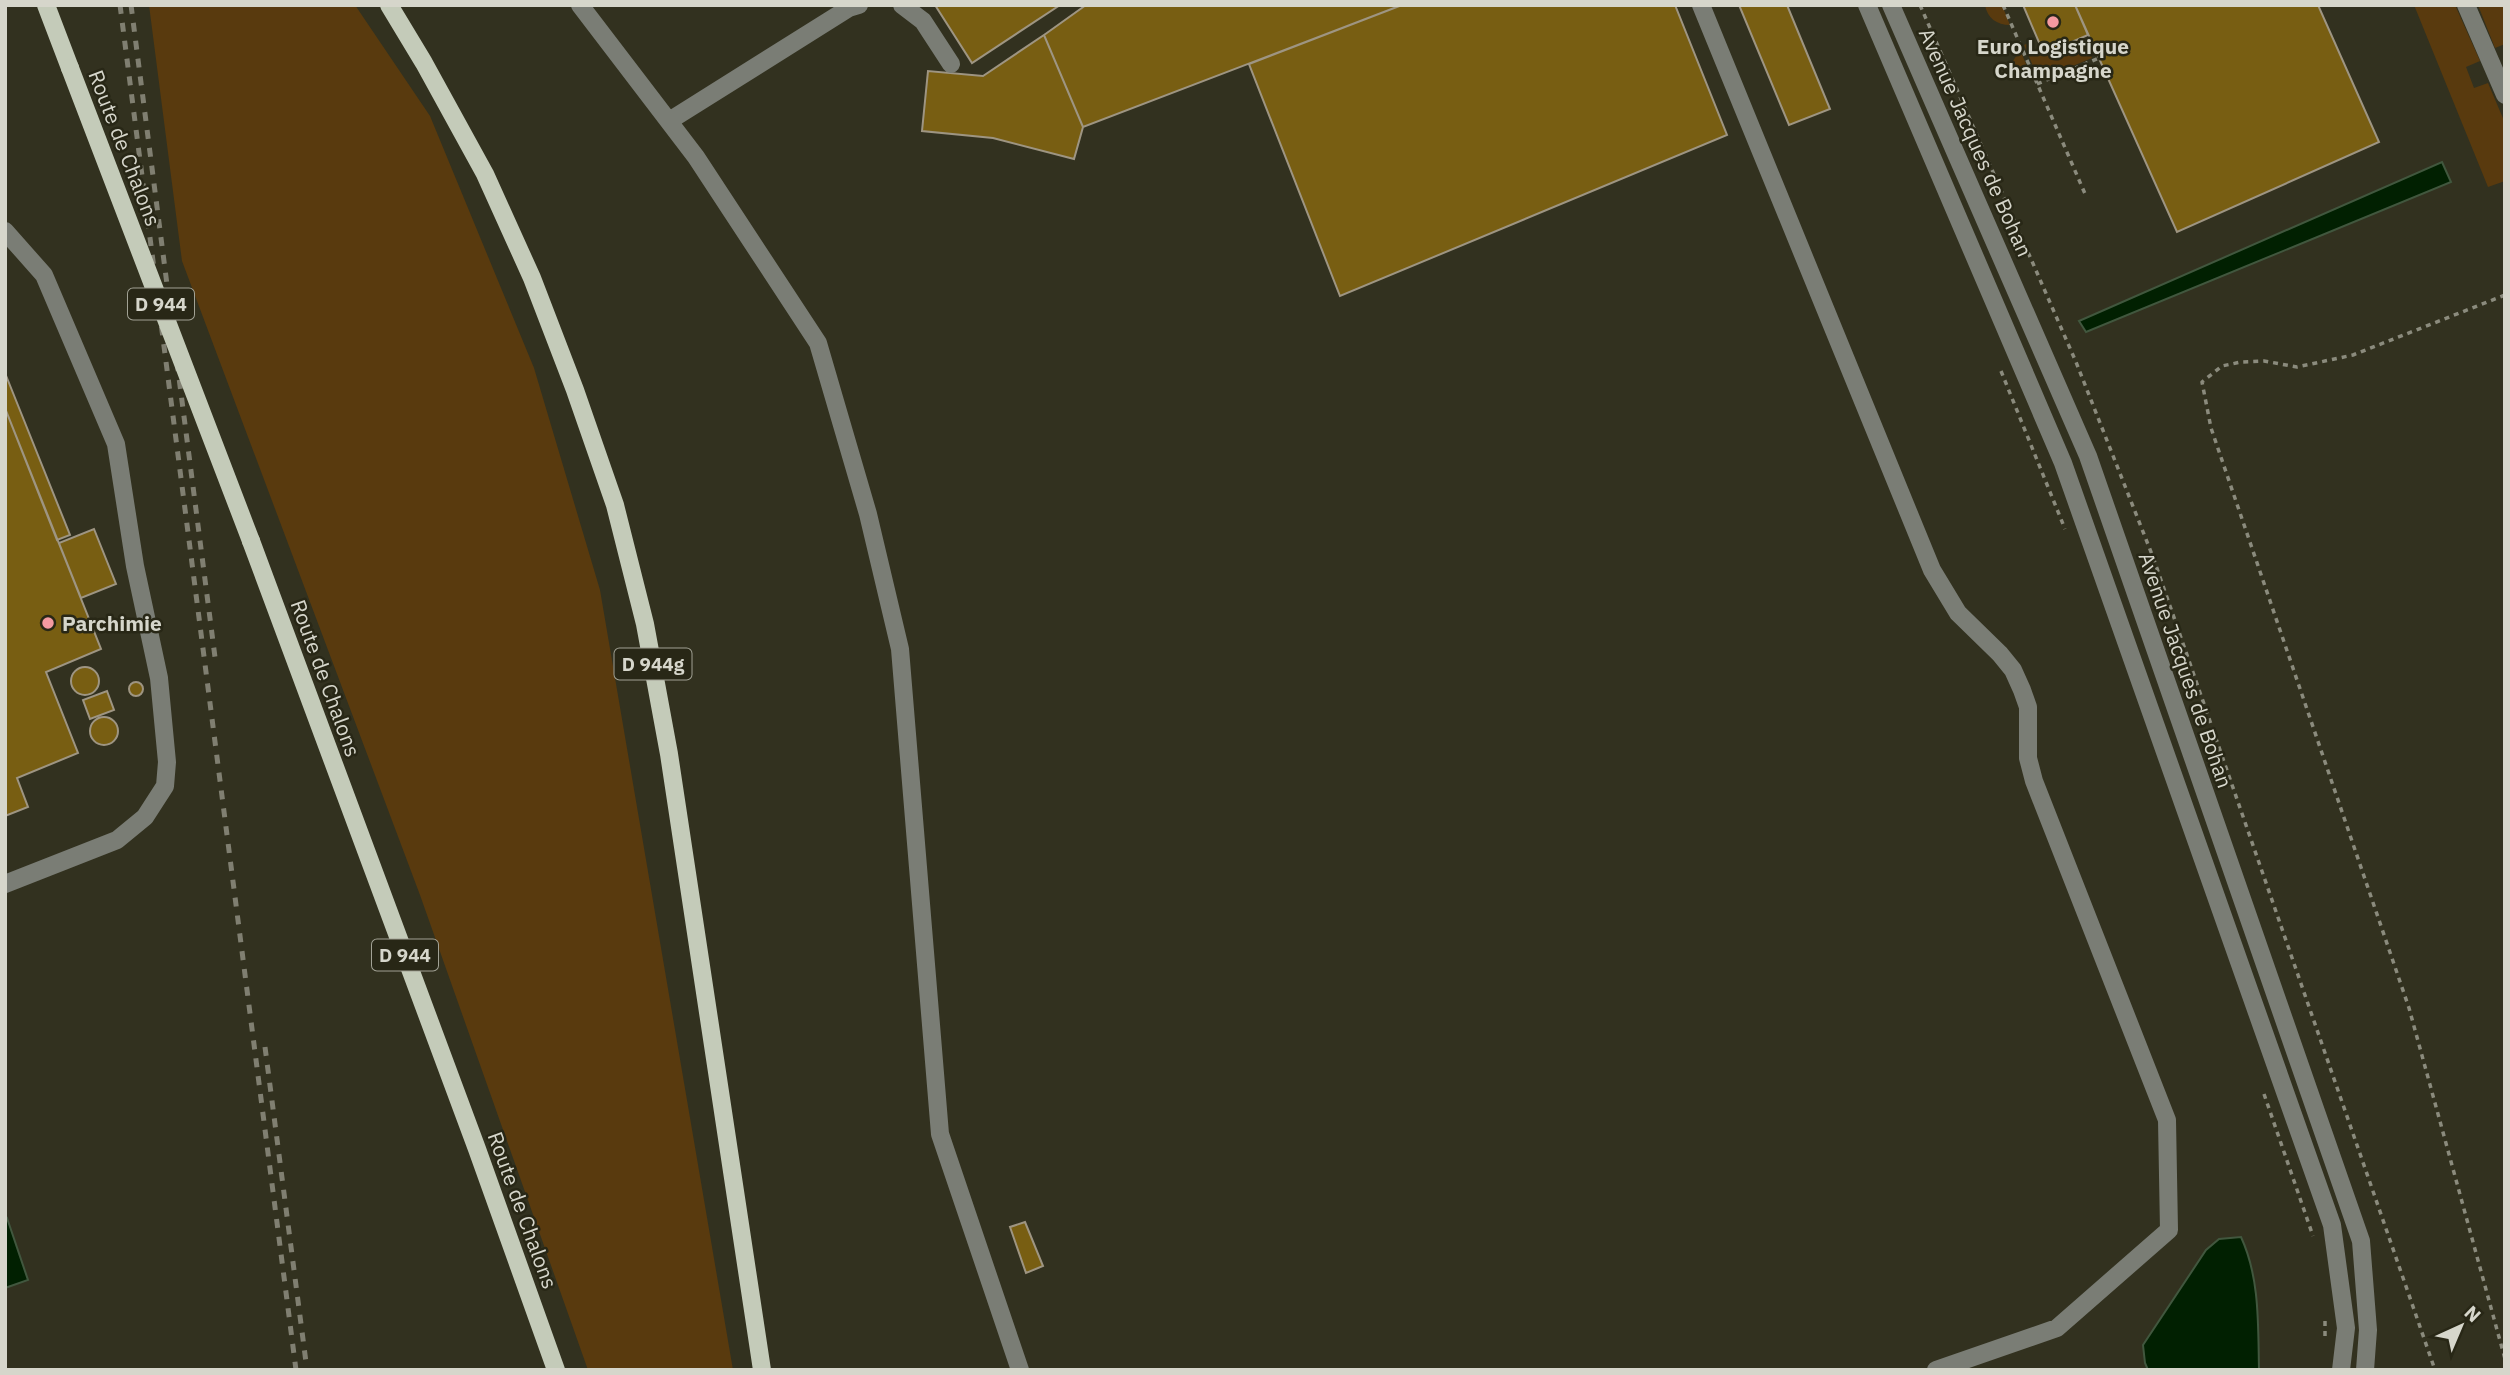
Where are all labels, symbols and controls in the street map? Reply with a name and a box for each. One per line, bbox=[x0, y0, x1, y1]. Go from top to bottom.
marker: Euro Logistique Champagne bbox=[2045, 14, 2061, 30]
street label: Avenue Jacques de Bohan bbox=[1913, 23, 2039, 261]
place label: Euro Logistique Champagne bbox=[1977, 32, 2129, 84]
street label: Route de Chalons bbox=[82, 66, 168, 230]
road number: D 944 bbox=[128, 288, 194, 320]
street label: Avenue Jacques de Bohan bbox=[2132, 548, 2240, 792]
street label: Route de Chalons bbox=[285, 596, 367, 760]
place label: Parchimie bbox=[62, 609, 162, 637]
marker: Parchimie bbox=[40, 615, 56, 631]
road number: D 944g bbox=[614, 649, 692, 680]
road number: D 944 bbox=[372, 939, 438, 970]
street label: Route de Chalons bbox=[482, 1128, 564, 1292]
north arrow bbox=[2426, 1291, 2496, 1361]
text: N bbox=[2460, 1300, 2486, 1327]

